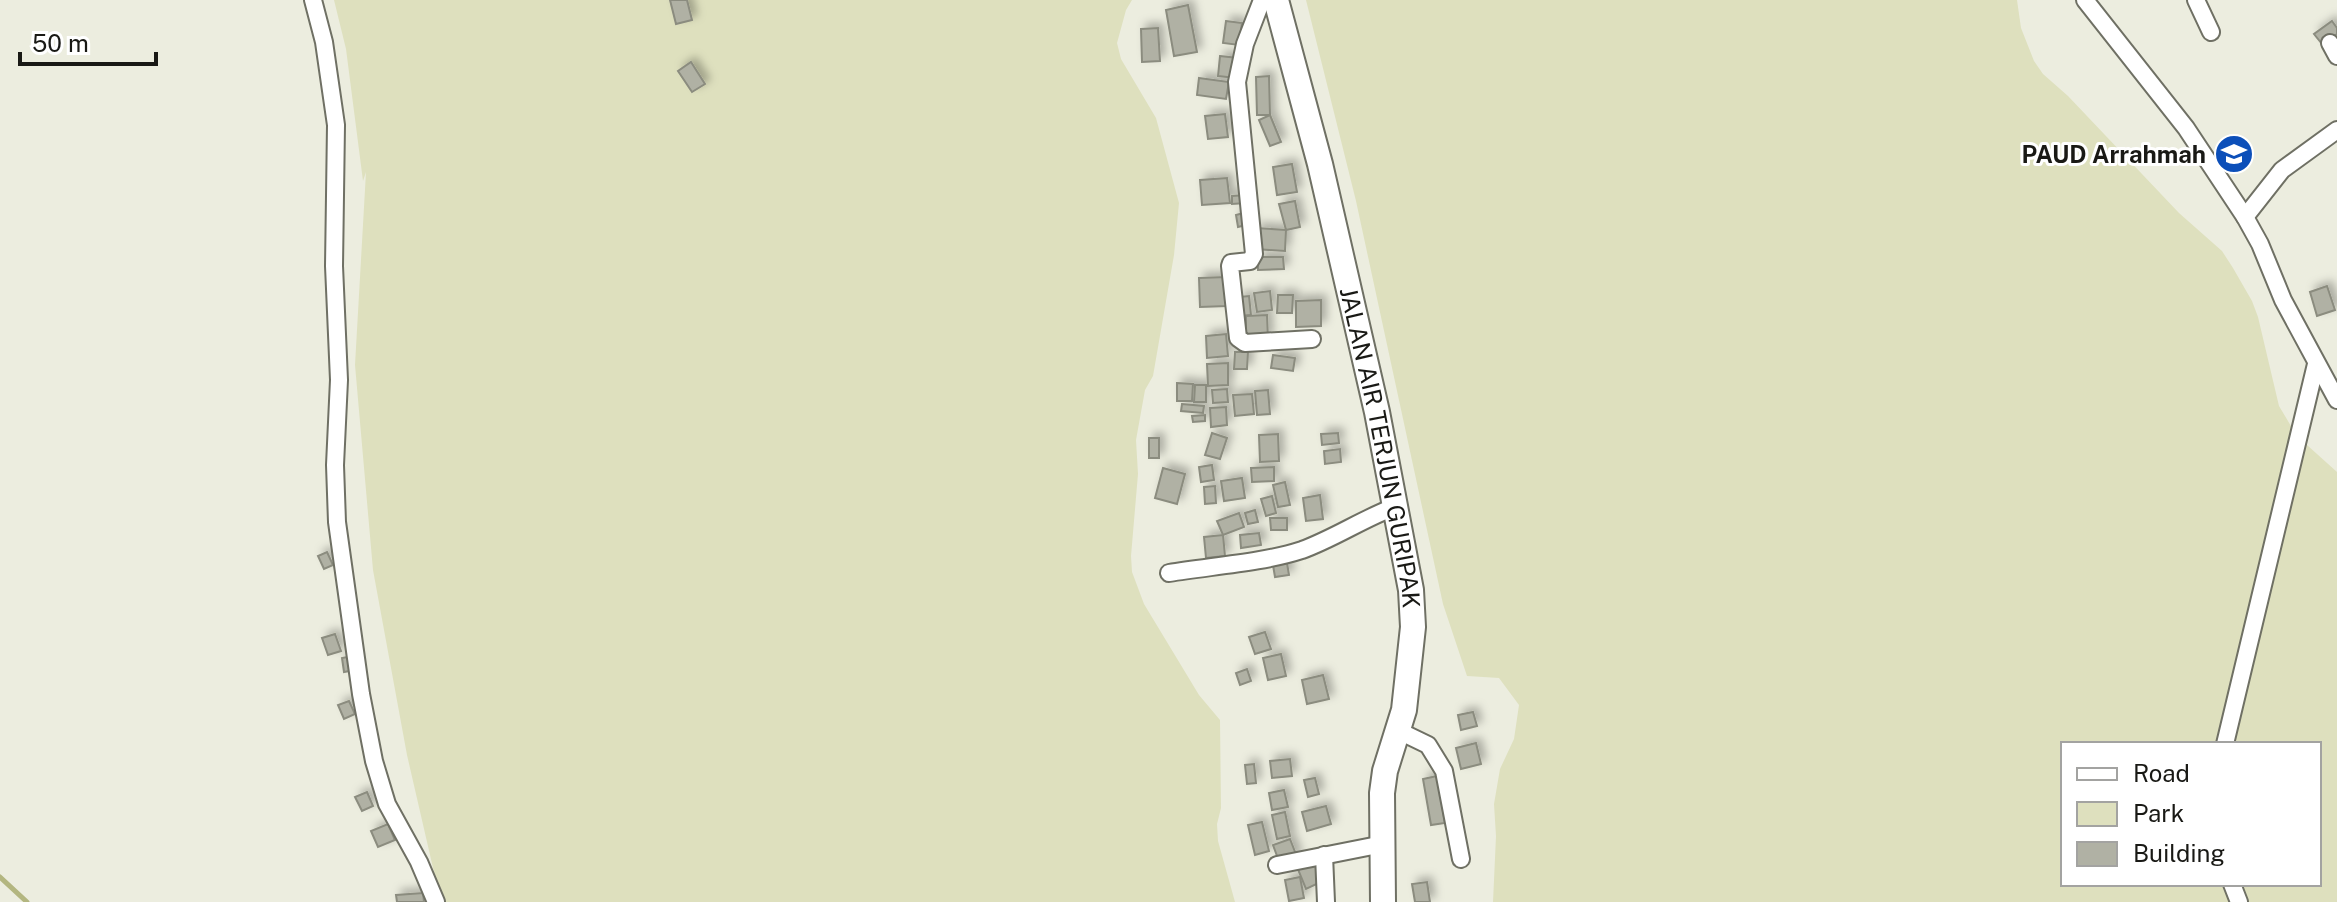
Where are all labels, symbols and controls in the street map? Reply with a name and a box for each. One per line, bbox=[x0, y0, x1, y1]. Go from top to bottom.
scale bar bbox=[20, 16, 156, 66]
text: 50 m bbox=[32, 29, 89, 57]
school or university icon: PAUD Arrahmah bbox=[2213, 133, 2255, 175]
place label: PAUD Arrahmah bbox=[2021, 140, 2206, 168]
street label: JALAN AIR TERJUN GURIPAK bbox=[1335, 284, 1426, 609]
legend bbox=[2061, 742, 2321, 886]
text: Road bbox=[2133, 759, 2190, 787]
text: Park bbox=[2133, 799, 2184, 827]
text: Building bbox=[2133, 839, 2225, 867]

